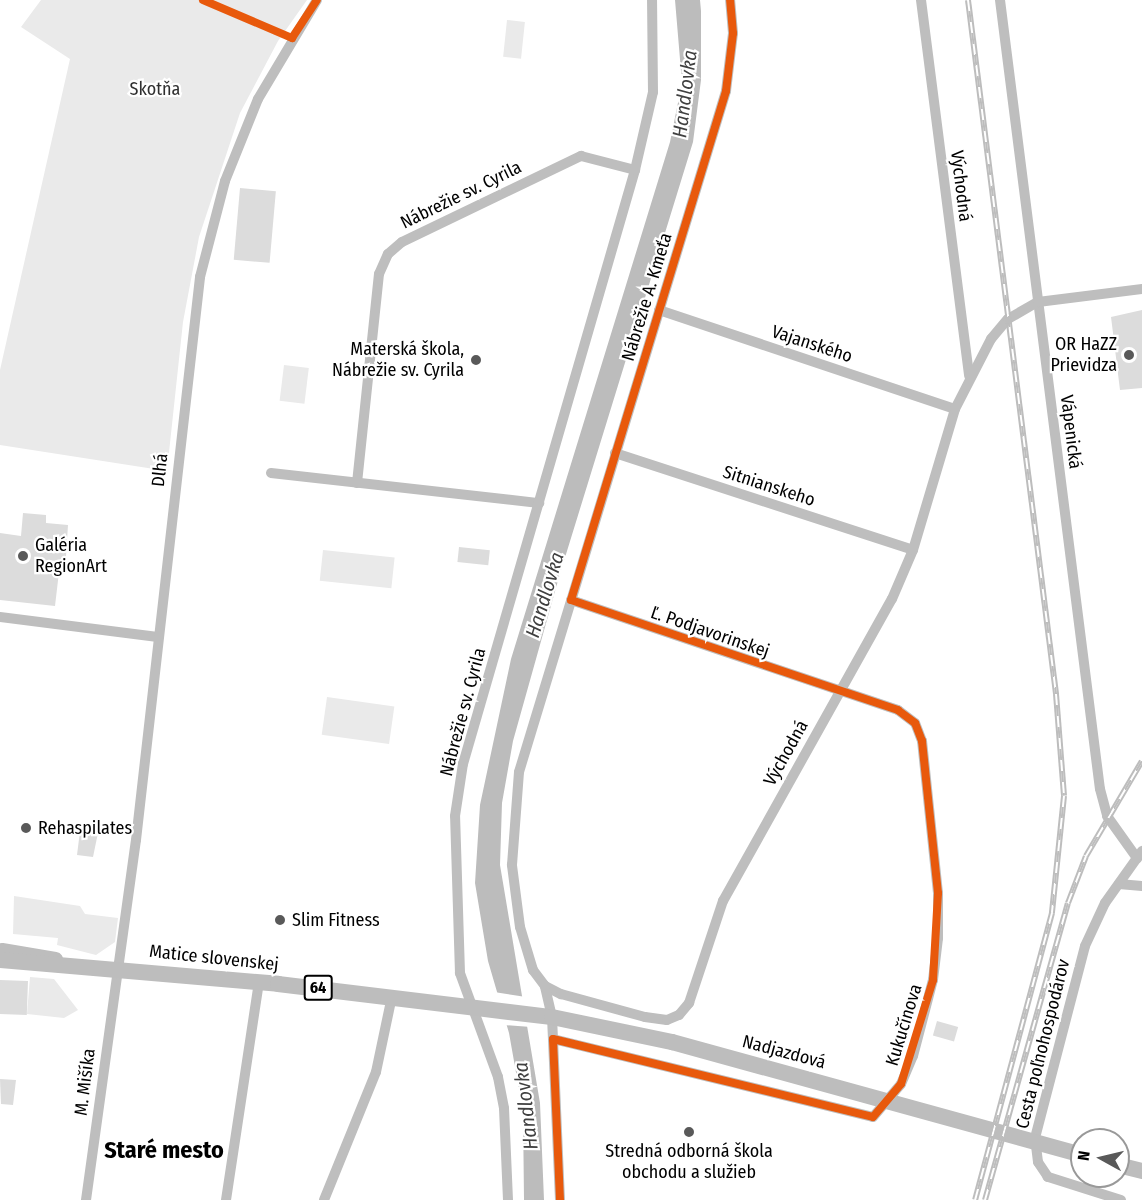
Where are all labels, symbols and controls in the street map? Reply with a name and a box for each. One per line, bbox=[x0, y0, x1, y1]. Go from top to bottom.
water label: Handlovka bbox=[668, 49, 702, 139]
park label: Skotňa bbox=[130, 78, 180, 100]
street label: Východná bbox=[946, 149, 976, 223]
street label: Nábrežie sv. Cyrila bbox=[397, 156, 525, 234]
street label: Nábrežie A. Kmeťa bbox=[617, 230, 677, 364]
street label: Vajanského bbox=[769, 321, 855, 367]
place label: OR HaZZ Prievidza bbox=[1050, 334, 1117, 376]
place label: Materská škola, Nábrežie sv. Cyrila bbox=[332, 339, 464, 382]
marker: OR HaZZ Prievidza bbox=[1122, 348, 1136, 362]
marker: Materská škola, Nábrežie sv. Cyrila bbox=[469, 353, 483, 367]
street label: Vápenická bbox=[1056, 394, 1086, 470]
street label: Dlhá bbox=[148, 452, 172, 488]
street label: Sitnianskeho bbox=[720, 461, 818, 511]
place label: Galéria RegionArt bbox=[35, 535, 107, 578]
marker: Galéria RegionArt bbox=[16, 549, 30, 563]
water label: Handlovka bbox=[521, 549, 569, 641]
street label: Ľ. Podjavorinskej bbox=[648, 602, 772, 662]
street label: Nábrežie sv. Cyrila bbox=[435, 645, 491, 779]
street label: Východná bbox=[759, 716, 813, 790]
place label: Rehaspilates bbox=[38, 817, 132, 839]
marker: Rehaspilates bbox=[19, 821, 33, 835]
place label: Slim Fitness bbox=[292, 909, 380, 931]
marker: Slim Fitness bbox=[273, 913, 287, 927]
street label: Matice slovenskej bbox=[148, 940, 280, 976]
street label: Cesta poľnohospodárov bbox=[1011, 957, 1075, 1131]
road number: 64 bbox=[303, 975, 333, 1001]
street label: Kukučínova bbox=[881, 982, 927, 1068]
street label: Nadjazdová bbox=[740, 1031, 828, 1073]
street label: M. Mišíka bbox=[70, 1047, 100, 1117]
water label: Handlovka bbox=[509, 1061, 543, 1151]
marker: Stredná odborná škola obchodu a služieb bbox=[682, 1125, 696, 1139]
north arrow bbox=[1070, 1128, 1130, 1188]
district label: Staré mesto bbox=[104, 1137, 224, 1165]
place label: Stredná odborná škola obchodu a služieb bbox=[605, 1141, 773, 1184]
text: N bbox=[1074, 1150, 1094, 1162]

